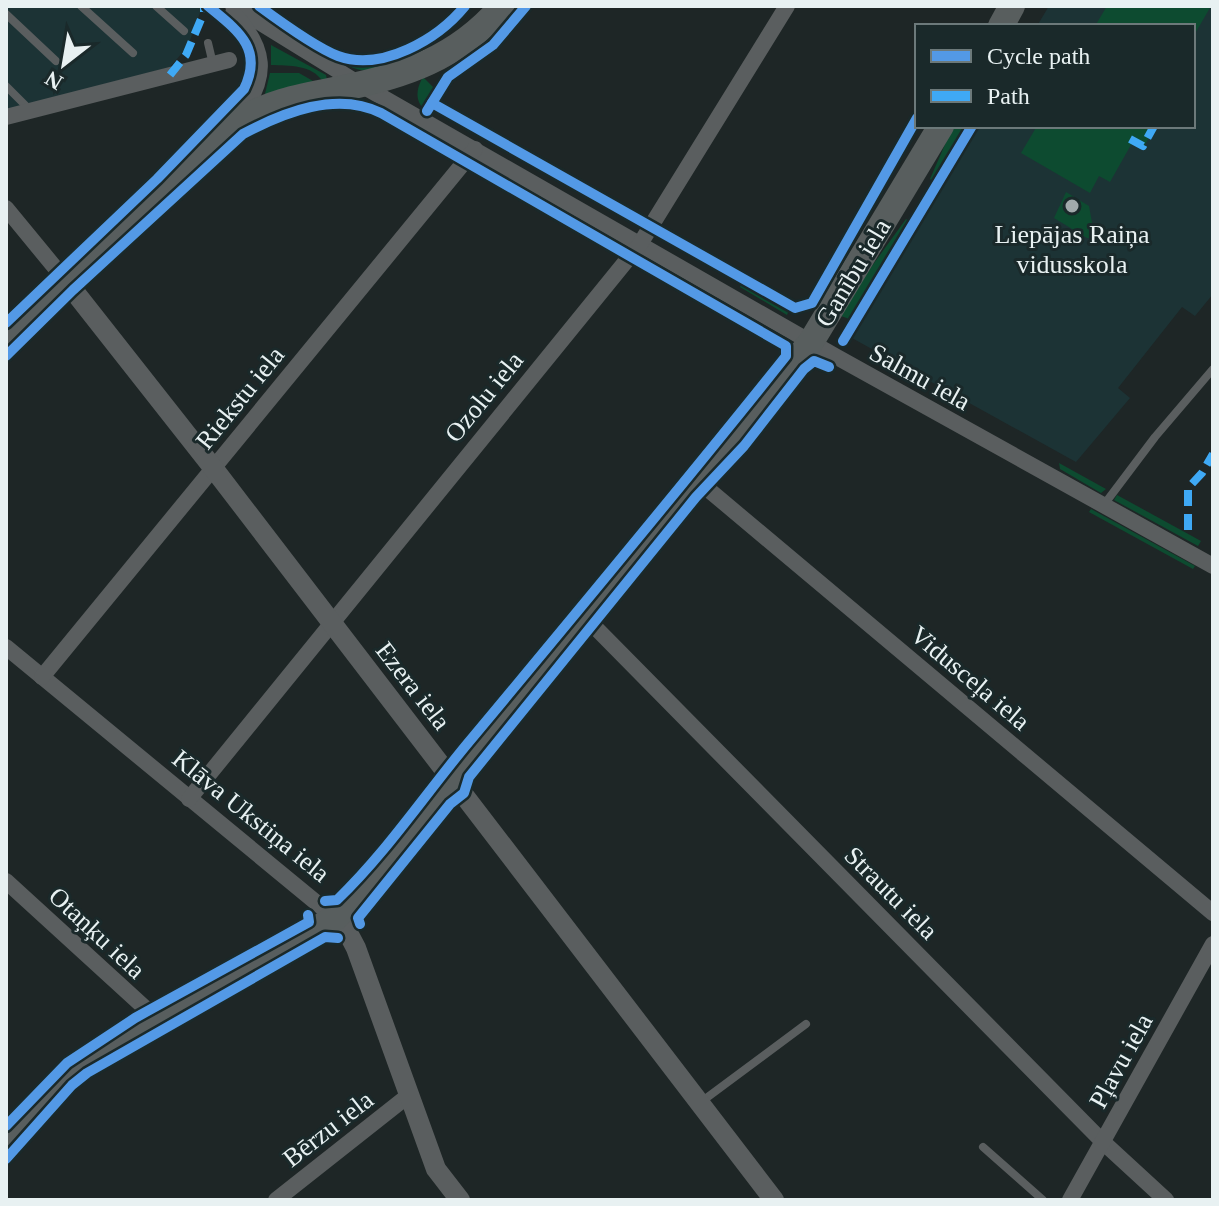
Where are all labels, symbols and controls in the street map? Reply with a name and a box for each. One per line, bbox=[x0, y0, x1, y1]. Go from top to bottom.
north arrow bbox=[24, 24, 104, 104]
legend bbox=[915, 24, 1195, 128]
text: Cycle path bbox=[987, 43, 1090, 69]
text: N bbox=[41, 66, 67, 96]
text: Path bbox=[987, 83, 1030, 109]
marker: Liepājas Raiņa vidusskola bbox=[1063, 197, 1081, 215]
street label: Ganību iela bbox=[810, 213, 897, 332]
place label: Liepājas Raiņa vidusskola bbox=[994, 220, 1150, 279]
street label: Salmu iela bbox=[865, 338, 976, 417]
street label: Riekstu iela bbox=[190, 341, 290, 455]
street label: Ozolu iela bbox=[439, 346, 529, 448]
street label: Vidusceļa iela bbox=[905, 620, 1036, 736]
street label: Ezera iela bbox=[370, 636, 456, 736]
street label: Klāva Ukstiņa iela bbox=[167, 744, 336, 888]
street label: Strautu iela bbox=[839, 841, 944, 946]
street label: Otaņķu iela bbox=[43, 881, 151, 985]
street label: Pļavu iela bbox=[1083, 1008, 1159, 1113]
street label: Bērzu iela bbox=[277, 1085, 379, 1173]

